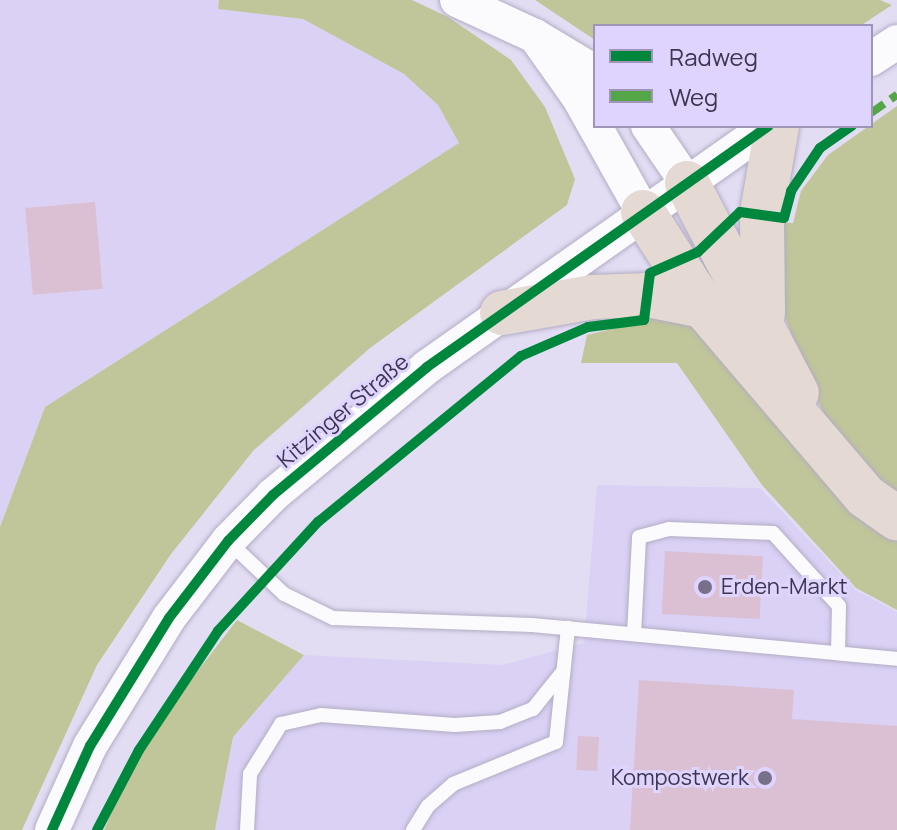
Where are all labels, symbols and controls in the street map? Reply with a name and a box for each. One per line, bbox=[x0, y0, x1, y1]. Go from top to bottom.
legend bbox=[593, 24, 873, 128]
text: Radweg bbox=[669, 40, 758, 73]
text: Weg bbox=[669, 80, 718, 113]
street label: Kitzinger Straße bbox=[272, 348, 414, 474]
place label: Erden-Markt bbox=[721, 574, 847, 600]
marker: Erden-Markt bbox=[696, 578, 714, 596]
place label: Kompostwerk bbox=[611, 765, 749, 791]
marker: Kompostwerk bbox=[756, 769, 774, 787]

